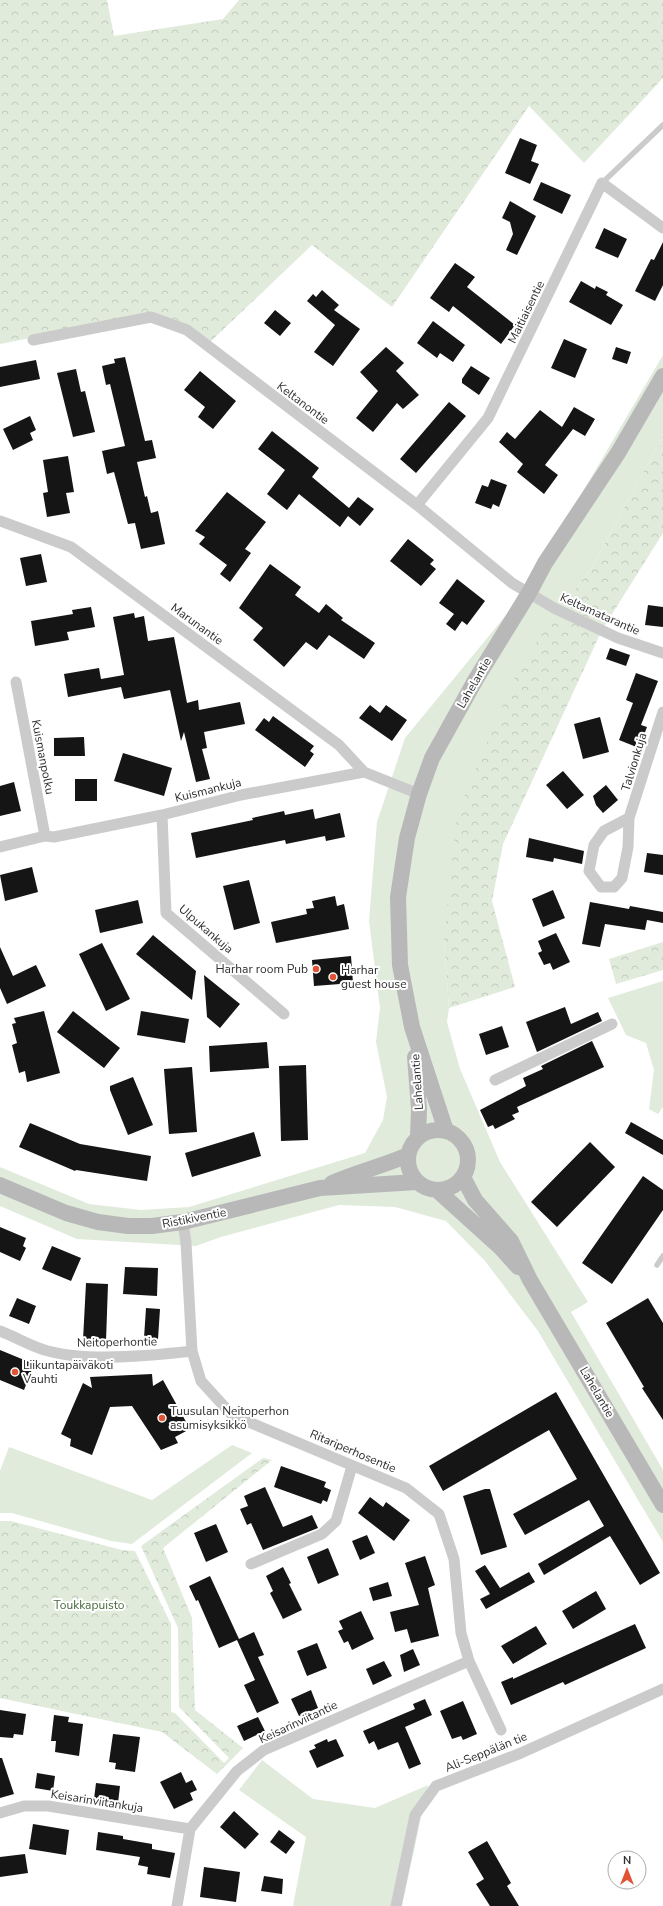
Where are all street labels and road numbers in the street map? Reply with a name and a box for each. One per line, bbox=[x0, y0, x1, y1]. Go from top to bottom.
street label: Maitiaisentie bbox=[504, 278, 548, 346]
street label: Keltanontie bbox=[274, 378, 332, 428]
street label: Keltamatarantie bbox=[558, 589, 642, 639]
street label: Marunantie bbox=[168, 600, 226, 648]
street label: Lahelantie bbox=[453, 655, 495, 711]
street label: Kuismanpolku bbox=[28, 718, 58, 796]
street label: Talvionkuja bbox=[618, 731, 650, 793]
street label: Kuismankuja bbox=[173, 774, 243, 806]
street label: Ulpukankuja bbox=[175, 901, 237, 957]
street label: Lahelantie bbox=[407, 1053, 427, 1111]
street label: Ristikiventie bbox=[161, 1204, 227, 1232]
street label: Neitoperhontie bbox=[77, 1333, 157, 1351]
street label: Lahelantie bbox=[576, 1364, 618, 1420]
street label: Ritariperhosentie bbox=[308, 1426, 398, 1476]
street label: Keisarinviitantie bbox=[256, 1697, 340, 1747]
street label: Ali-Seppälän tie bbox=[443, 1728, 529, 1776]
street label: Keisarinviitankuja bbox=[50, 1786, 144, 1816]

